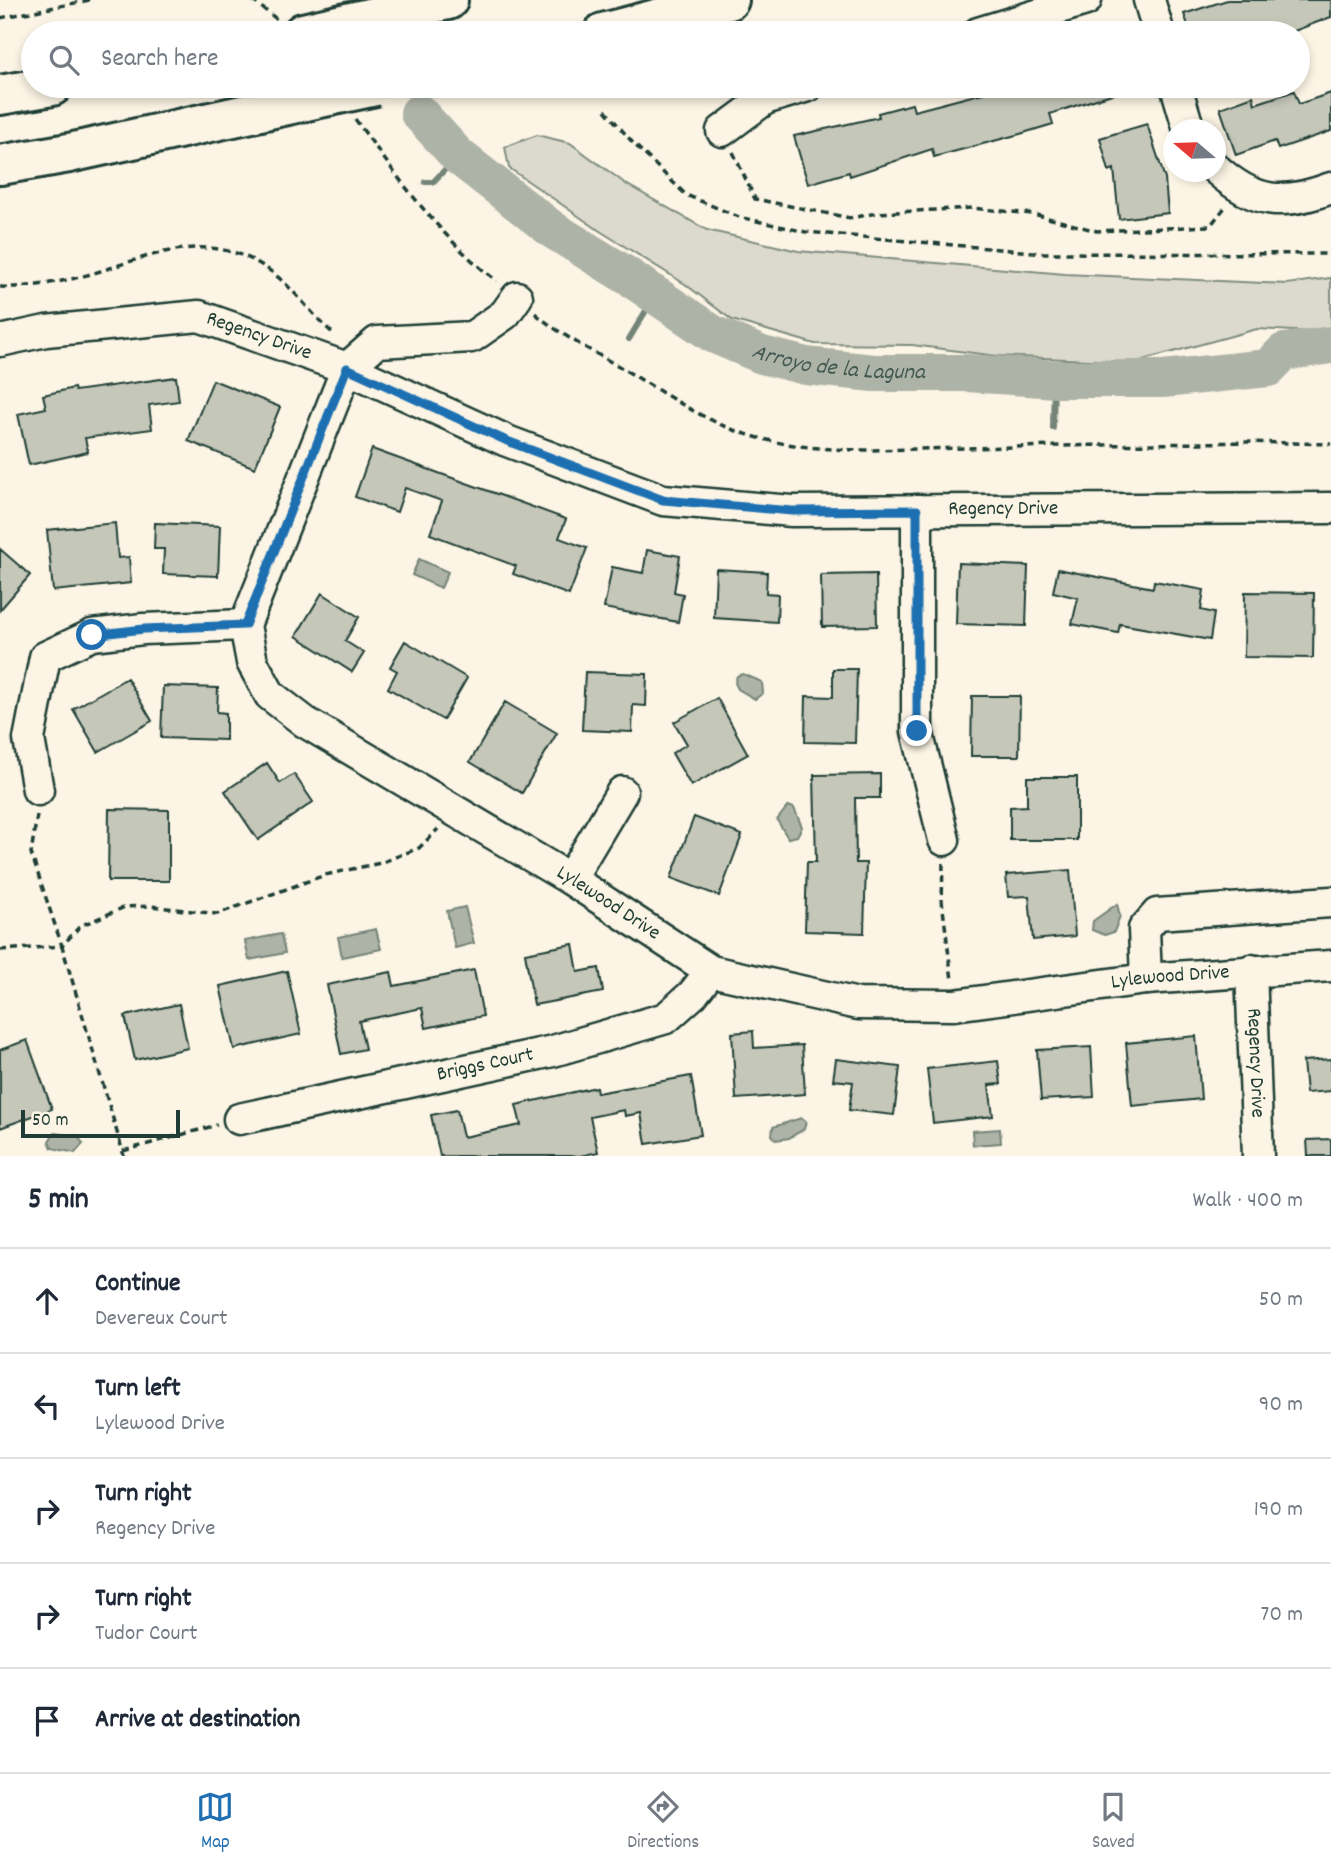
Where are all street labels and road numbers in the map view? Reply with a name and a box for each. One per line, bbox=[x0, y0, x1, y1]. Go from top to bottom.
street label: Regency Drive bbox=[202, 305, 315, 369]
street label: Regency Drive bbox=[948, 495, 1058, 525]
street label: Lylewood Drive bbox=[550, 859, 666, 949]
street label: Lylewood Drive bbox=[1109, 958, 1231, 999]
street label: Regency Drive bbox=[1237, 1007, 1272, 1118]
street label: Briggs Court bbox=[434, 1041, 537, 1091]

